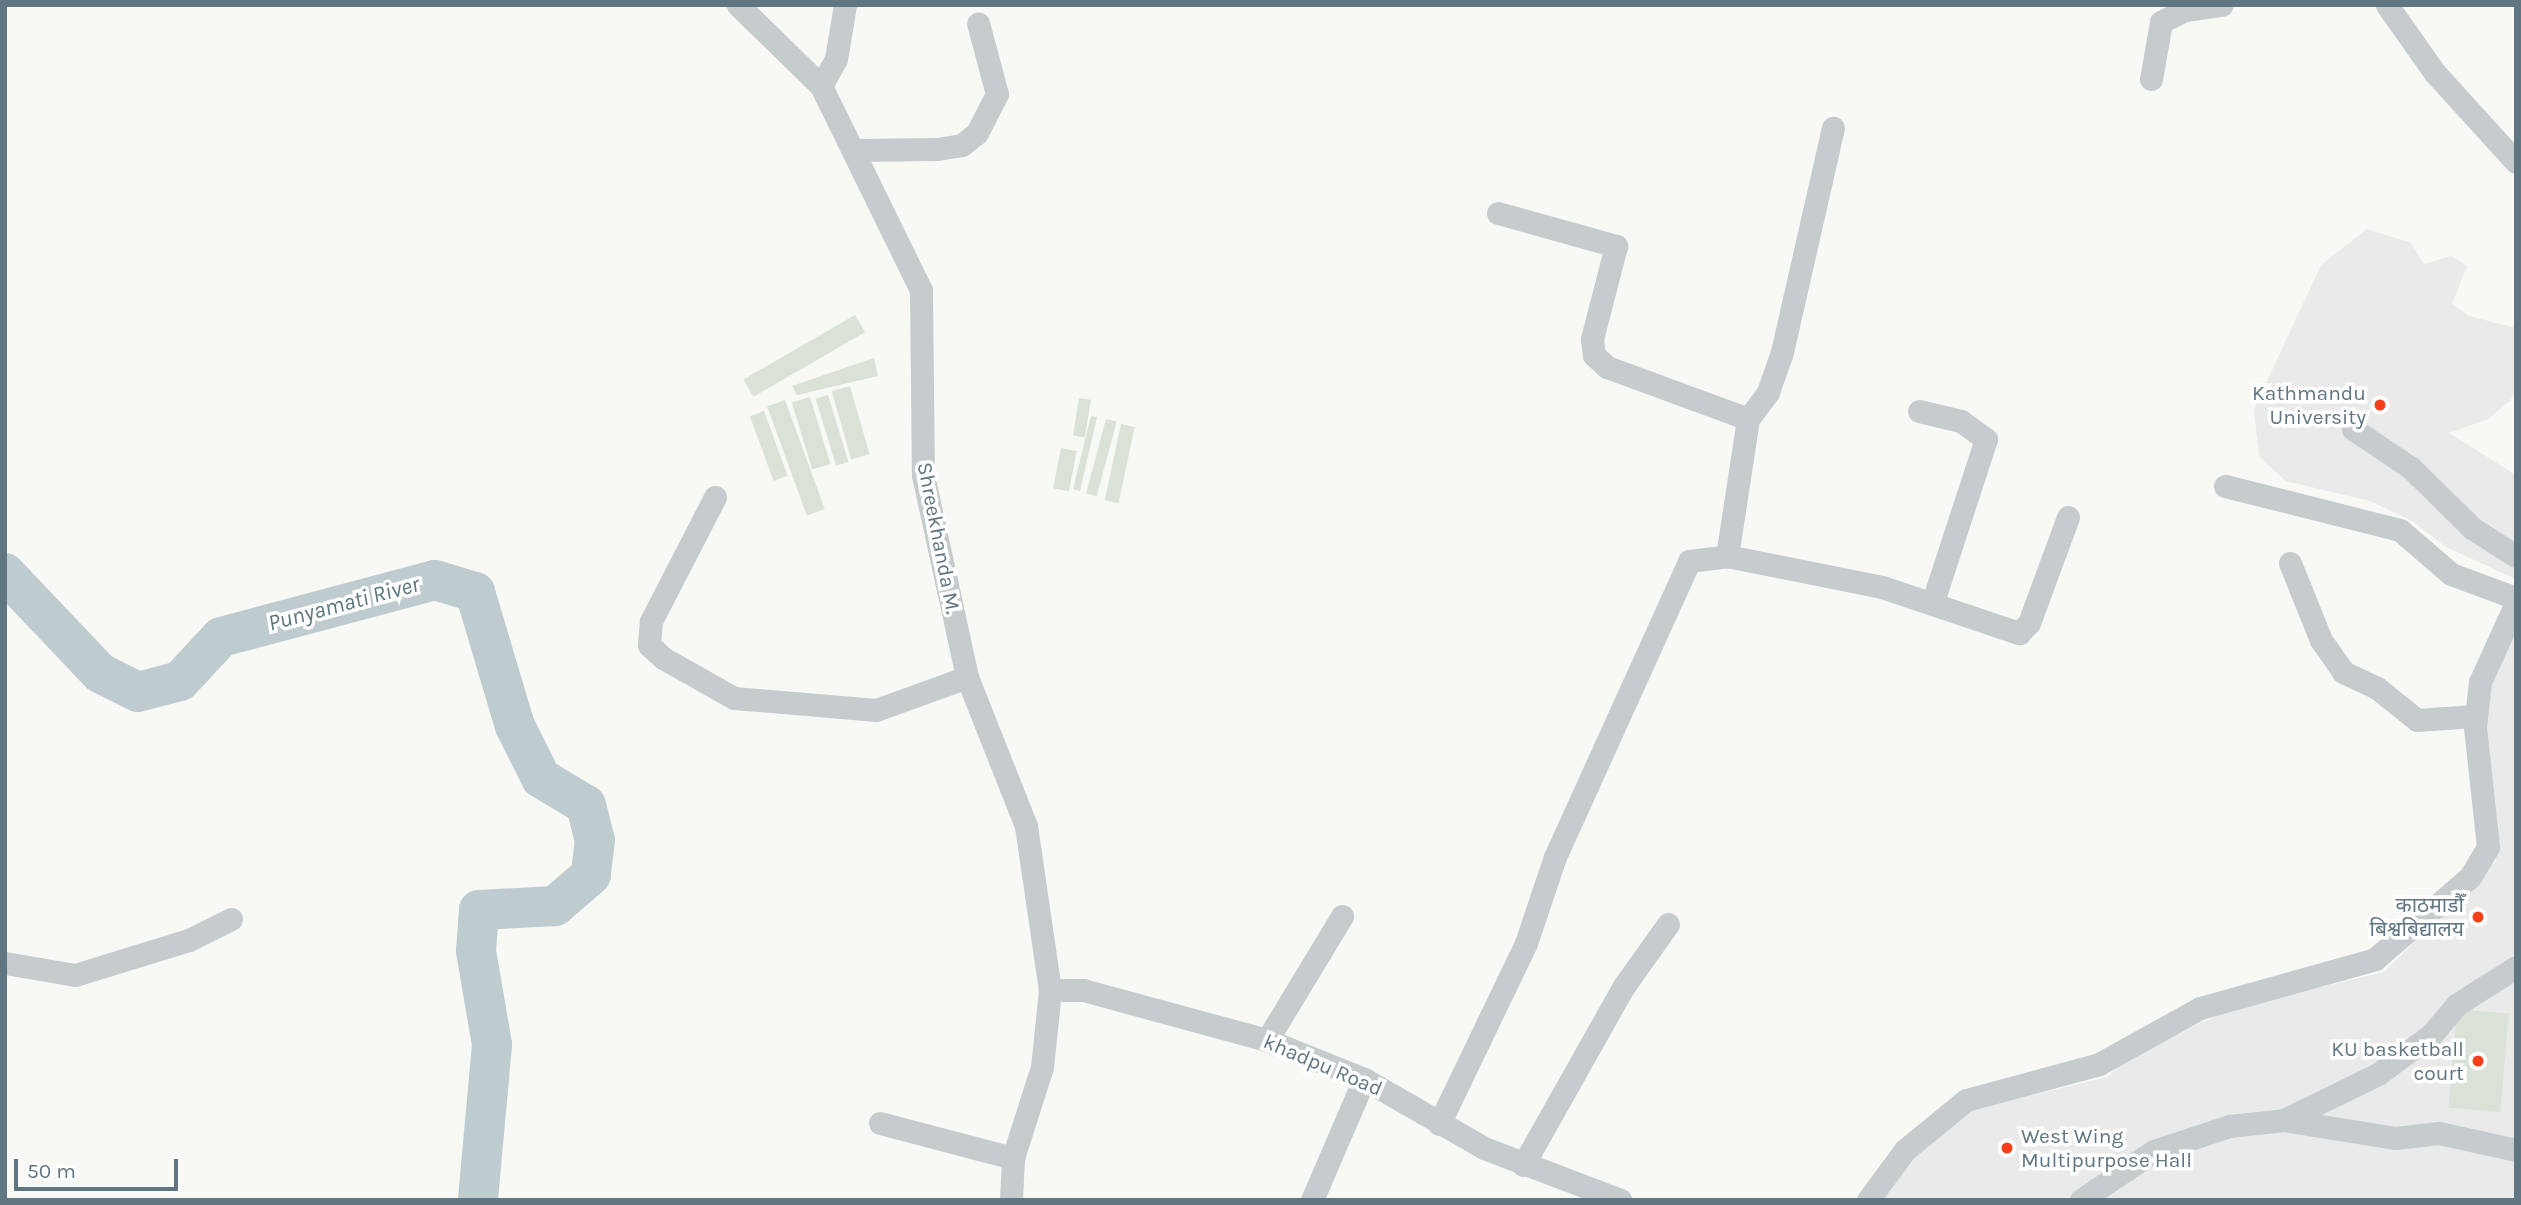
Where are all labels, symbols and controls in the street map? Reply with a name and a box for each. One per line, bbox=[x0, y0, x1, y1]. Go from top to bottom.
place label: Kathmandu University bbox=[2252, 380, 2366, 430]
marker: Kathmandu University bbox=[2372, 397, 2388, 413]
street label: Shreekhanda M. bbox=[912, 460, 966, 616]
water label: Punyamati River bbox=[265, 571, 423, 637]
place label: काठमाडौँ बिश्वबिद्यालय bbox=[2370, 892, 2464, 942]
marker: काठमाडौँ बिश्वबिद्यालय bbox=[2470, 909, 2486, 925]
street label: khadpu Road bbox=[1260, 1029, 1386, 1101]
place label: KU basketball court bbox=[2331, 1036, 2464, 1086]
marker: KU basketball court bbox=[2470, 1053, 2486, 1069]
place label: West Wing Multipurpose Hall bbox=[2021, 1123, 2192, 1173]
marker: West Wing Multipurpose Hall bbox=[1999, 1140, 2015, 1156]
scale bar bbox=[18, 1146, 182, 1190]
text: 50 m bbox=[27, 1159, 76, 1183]

